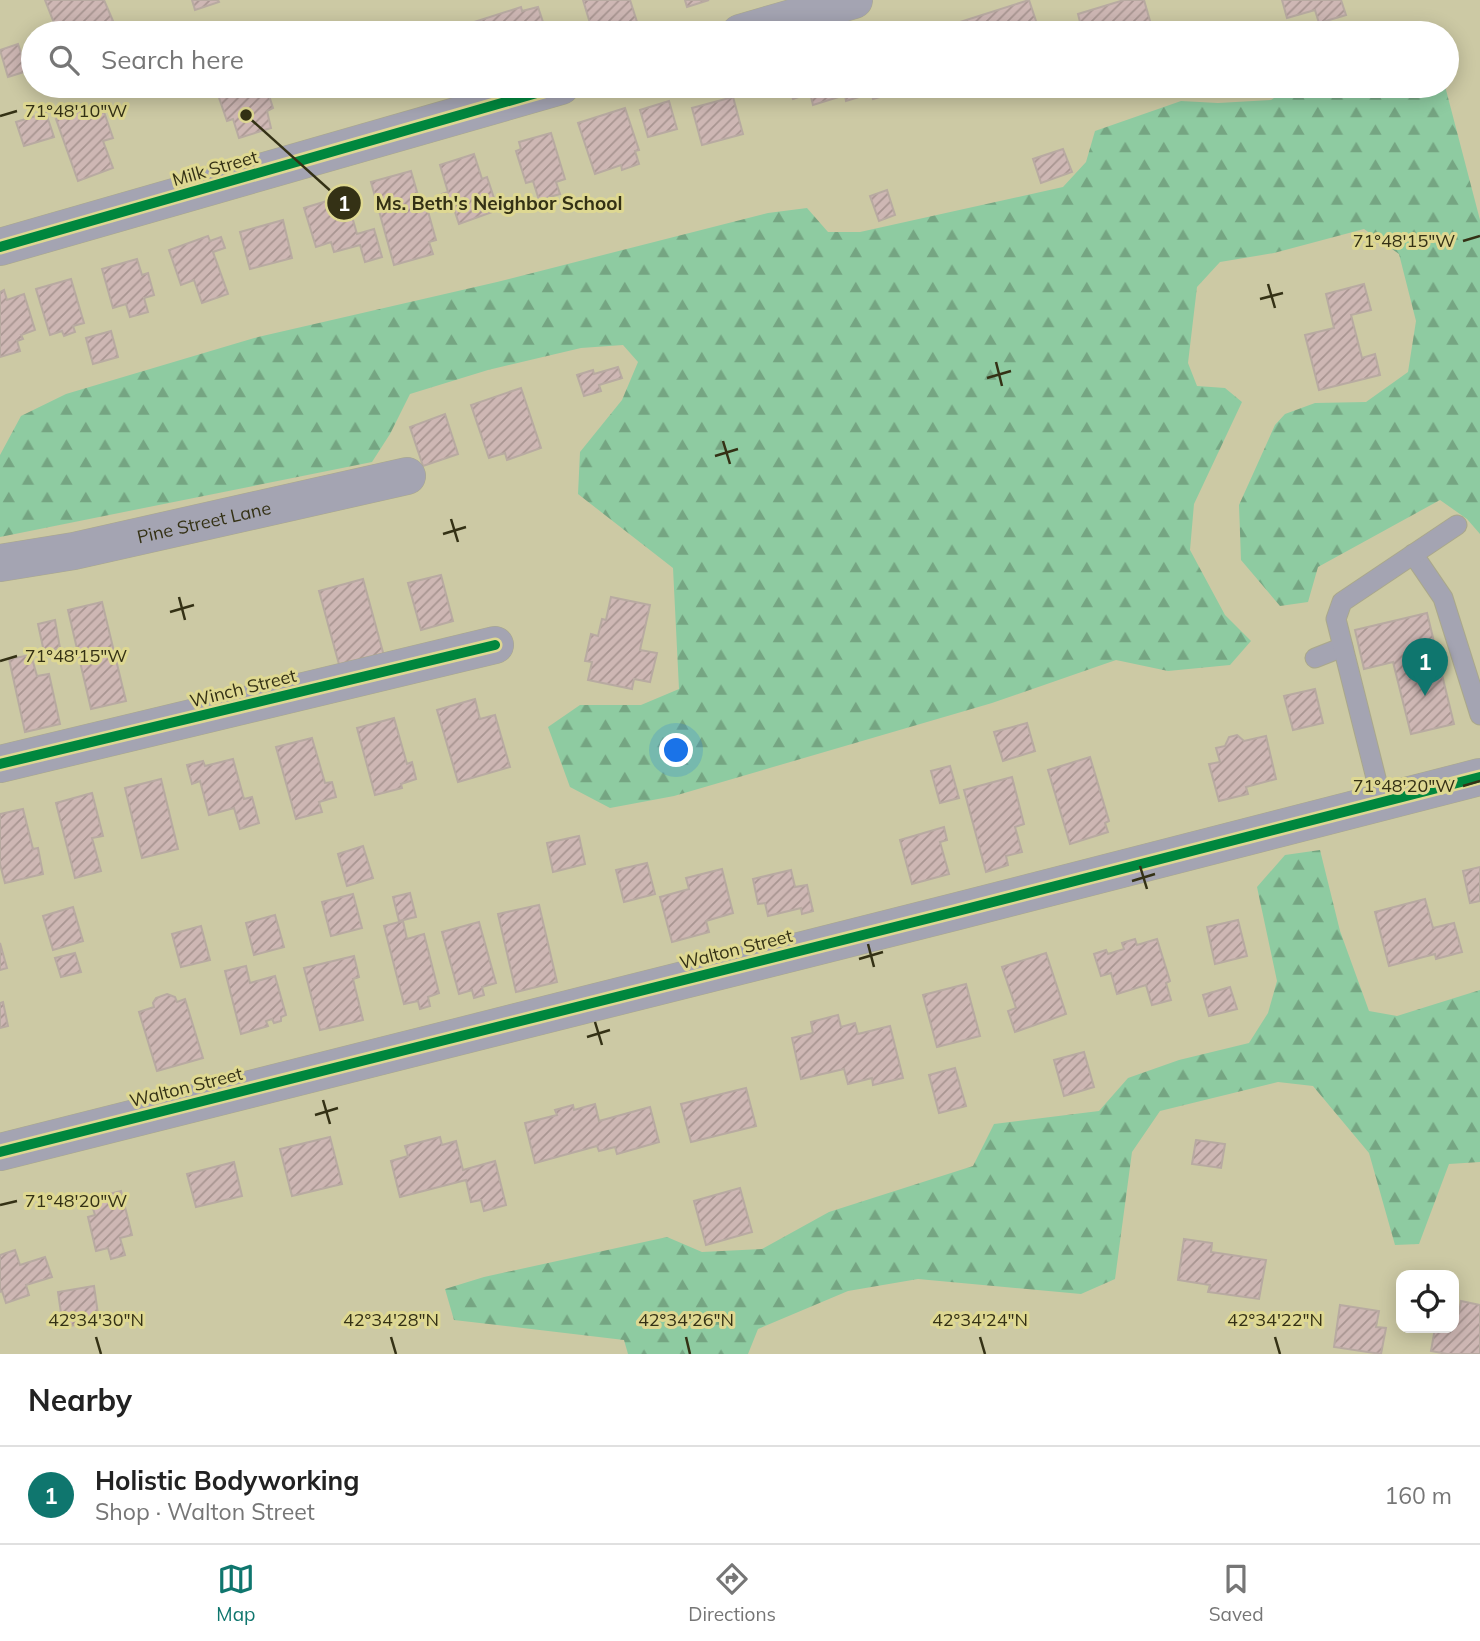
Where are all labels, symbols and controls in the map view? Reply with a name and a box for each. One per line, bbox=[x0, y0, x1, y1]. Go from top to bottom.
search box bbox=[21, 21, 1459, 98]
icon: search bbox=[45, 41, 83, 79]
text: Search here bbox=[101, 43, 244, 76]
text: 71°48'10"W bbox=[25, 99, 127, 122]
street label: Milk Street bbox=[170, 145, 260, 191]
callout: Ms. Beth's Neighbor School bbox=[327, 183, 637, 223]
text: 1 bbox=[338, 190, 350, 216]
text: Ms. Beth's Neighbor School bbox=[376, 191, 622, 215]
text: 71°48'15"W bbox=[1353, 229, 1455, 252]
street label: Pine Street Lane bbox=[135, 496, 273, 548]
pin: 1 bbox=[1402, 638, 1448, 696]
text: 71°48'15"W bbox=[25, 644, 127, 667]
street label: Winch Street bbox=[187, 664, 299, 712]
your location bbox=[659, 733, 693, 767]
text: 71°48'20"W bbox=[1353, 774, 1455, 797]
street label: Walton Street bbox=[677, 924, 795, 974]
street label: Walton Street bbox=[127, 1062, 245, 1112]
text: 71°48'20"W bbox=[25, 1189, 127, 1212]
map controls bbox=[1396, 1270, 1459, 1333]
button: locate bbox=[1396, 1270, 1459, 1333]
text: 42°34'30"N bbox=[48, 1308, 144, 1331]
text: 42°34'28"N bbox=[343, 1308, 439, 1331]
text: 42°34'26"N bbox=[638, 1308, 734, 1331]
text: 42°34'24"N bbox=[932, 1308, 1028, 1331]
text: 42°34'22"N bbox=[1227, 1308, 1323, 1331]
text: Nearby bbox=[28, 1381, 132, 1419]
text: Holistic Bodyworking bbox=[95, 1464, 359, 1497]
text: 1 bbox=[44, 1481, 58, 1510]
text: 160 m bbox=[1384, 1481, 1452, 1510]
text: Shop · Walton Street bbox=[95, 1497, 315, 1526]
tab: Map bbox=[216, 1560, 255, 1626]
tab: Directions bbox=[688, 1560, 776, 1626]
tab: Saved bbox=[1209, 1560, 1264, 1626]

